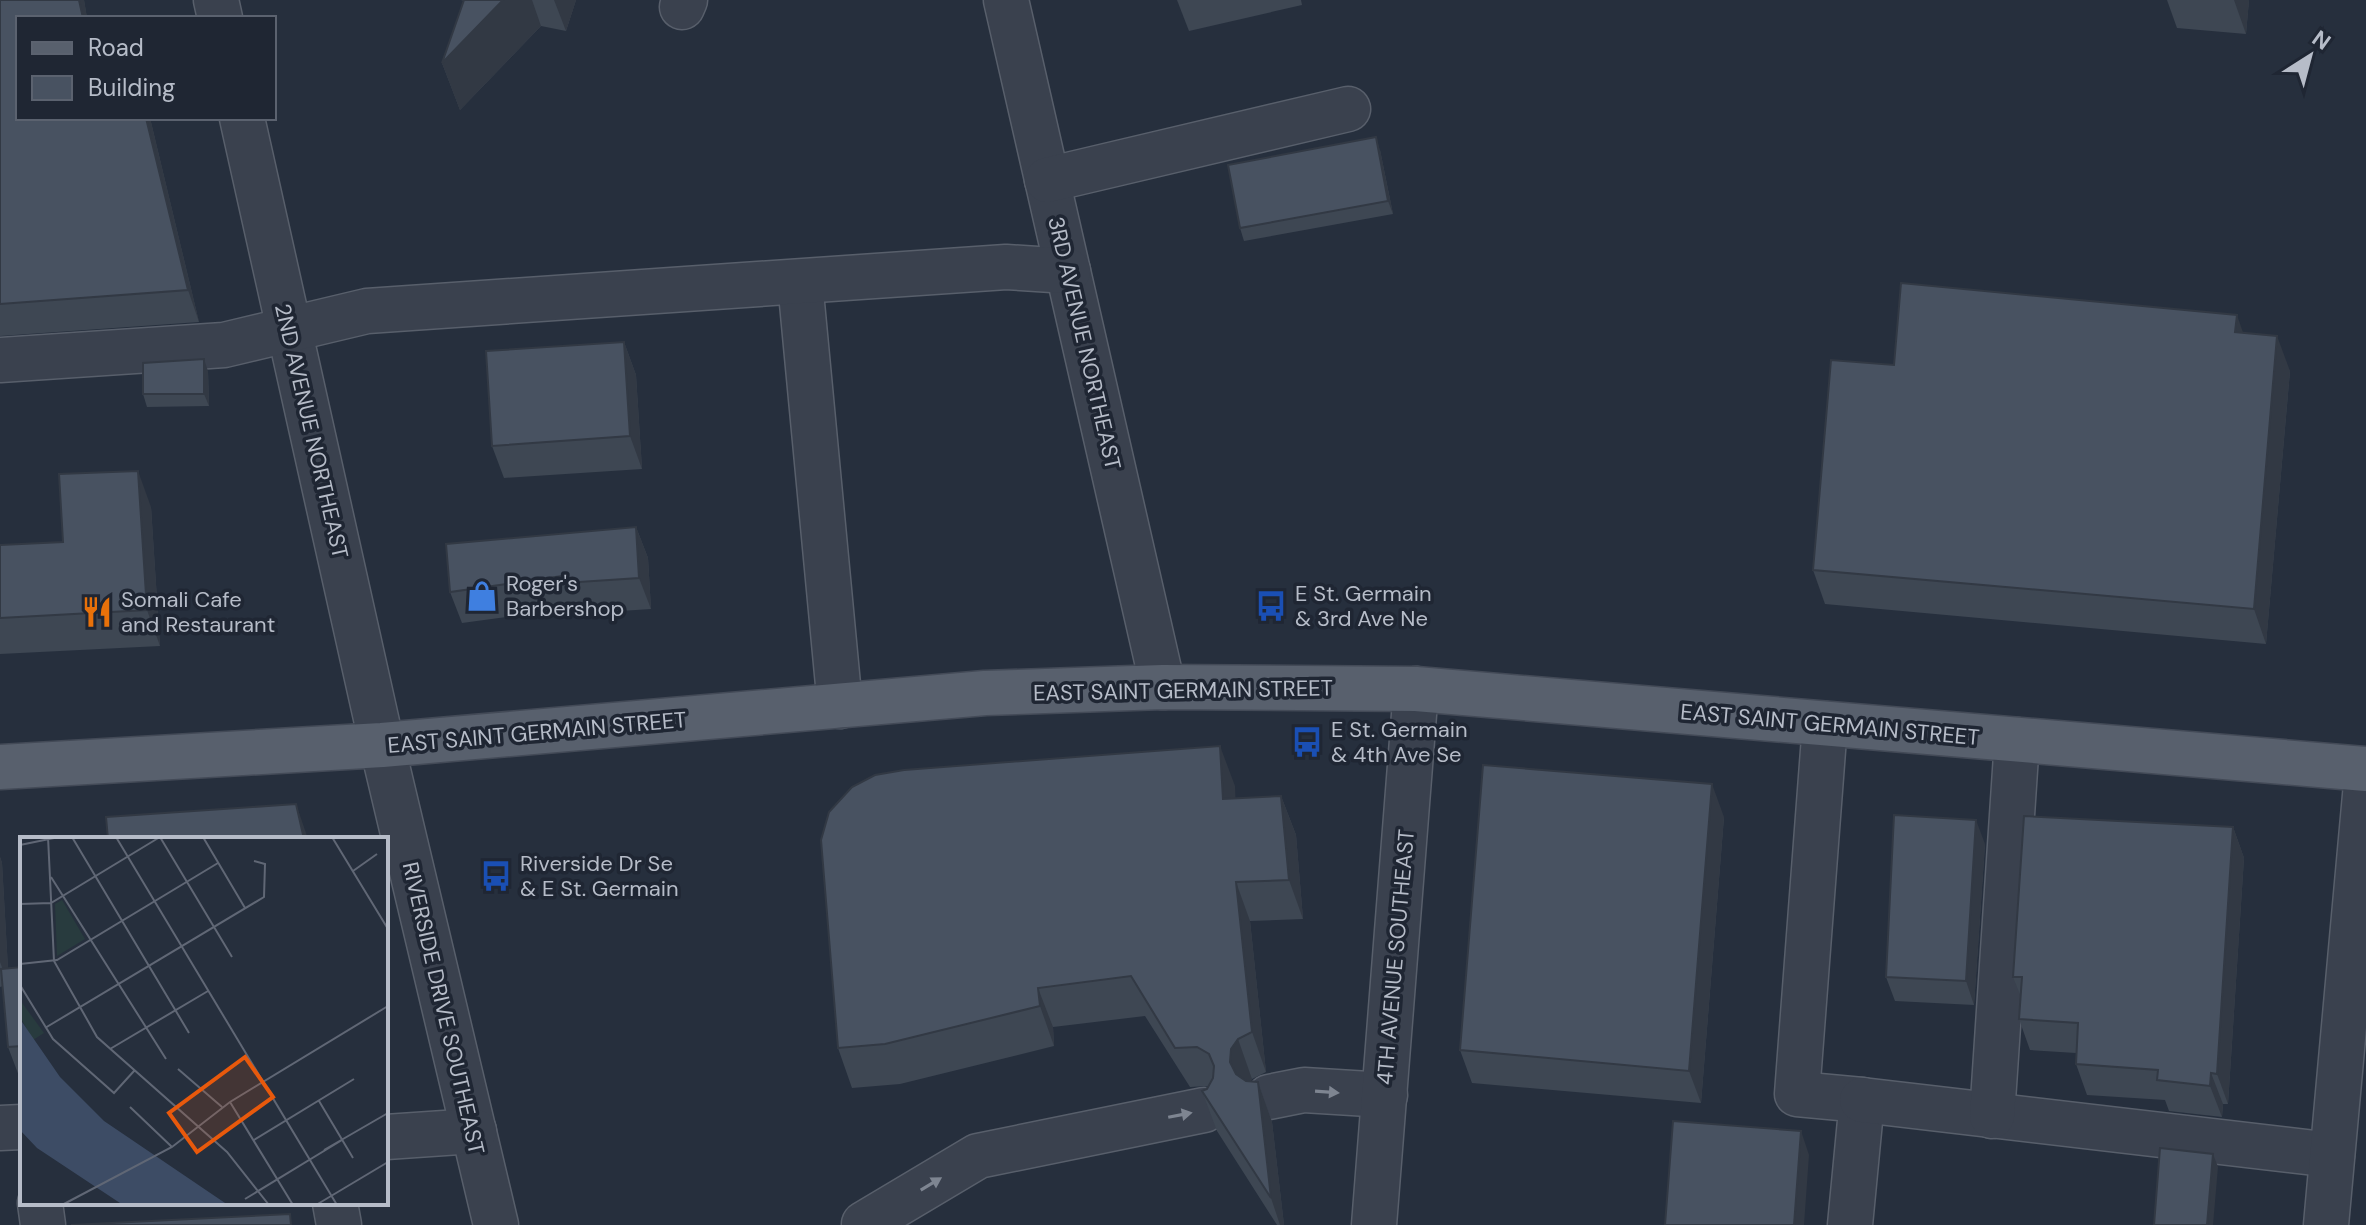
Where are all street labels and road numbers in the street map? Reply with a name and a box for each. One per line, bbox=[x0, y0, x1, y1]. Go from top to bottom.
street label: 3RD AVENUE NORTHEAST bbox=[1041, 214, 1128, 473]
street label: 2ND AVENUE NORTHEAST bbox=[268, 301, 355, 561]
street label: EAST SAINT GERMAIN STREET bbox=[1033, 673, 1333, 708]
street label: EAST SAINT GERMAIN STREET bbox=[1679, 697, 1981, 752]
street label: EAST SAINT GERMAIN STREET bbox=[386, 705, 688, 760]
street label: 4TH AVENUE SOUTHEAST bbox=[1370, 828, 1421, 1086]
street label: RIVERSIDE DRIVE SOUTHEAST bbox=[396, 859, 491, 1157]

